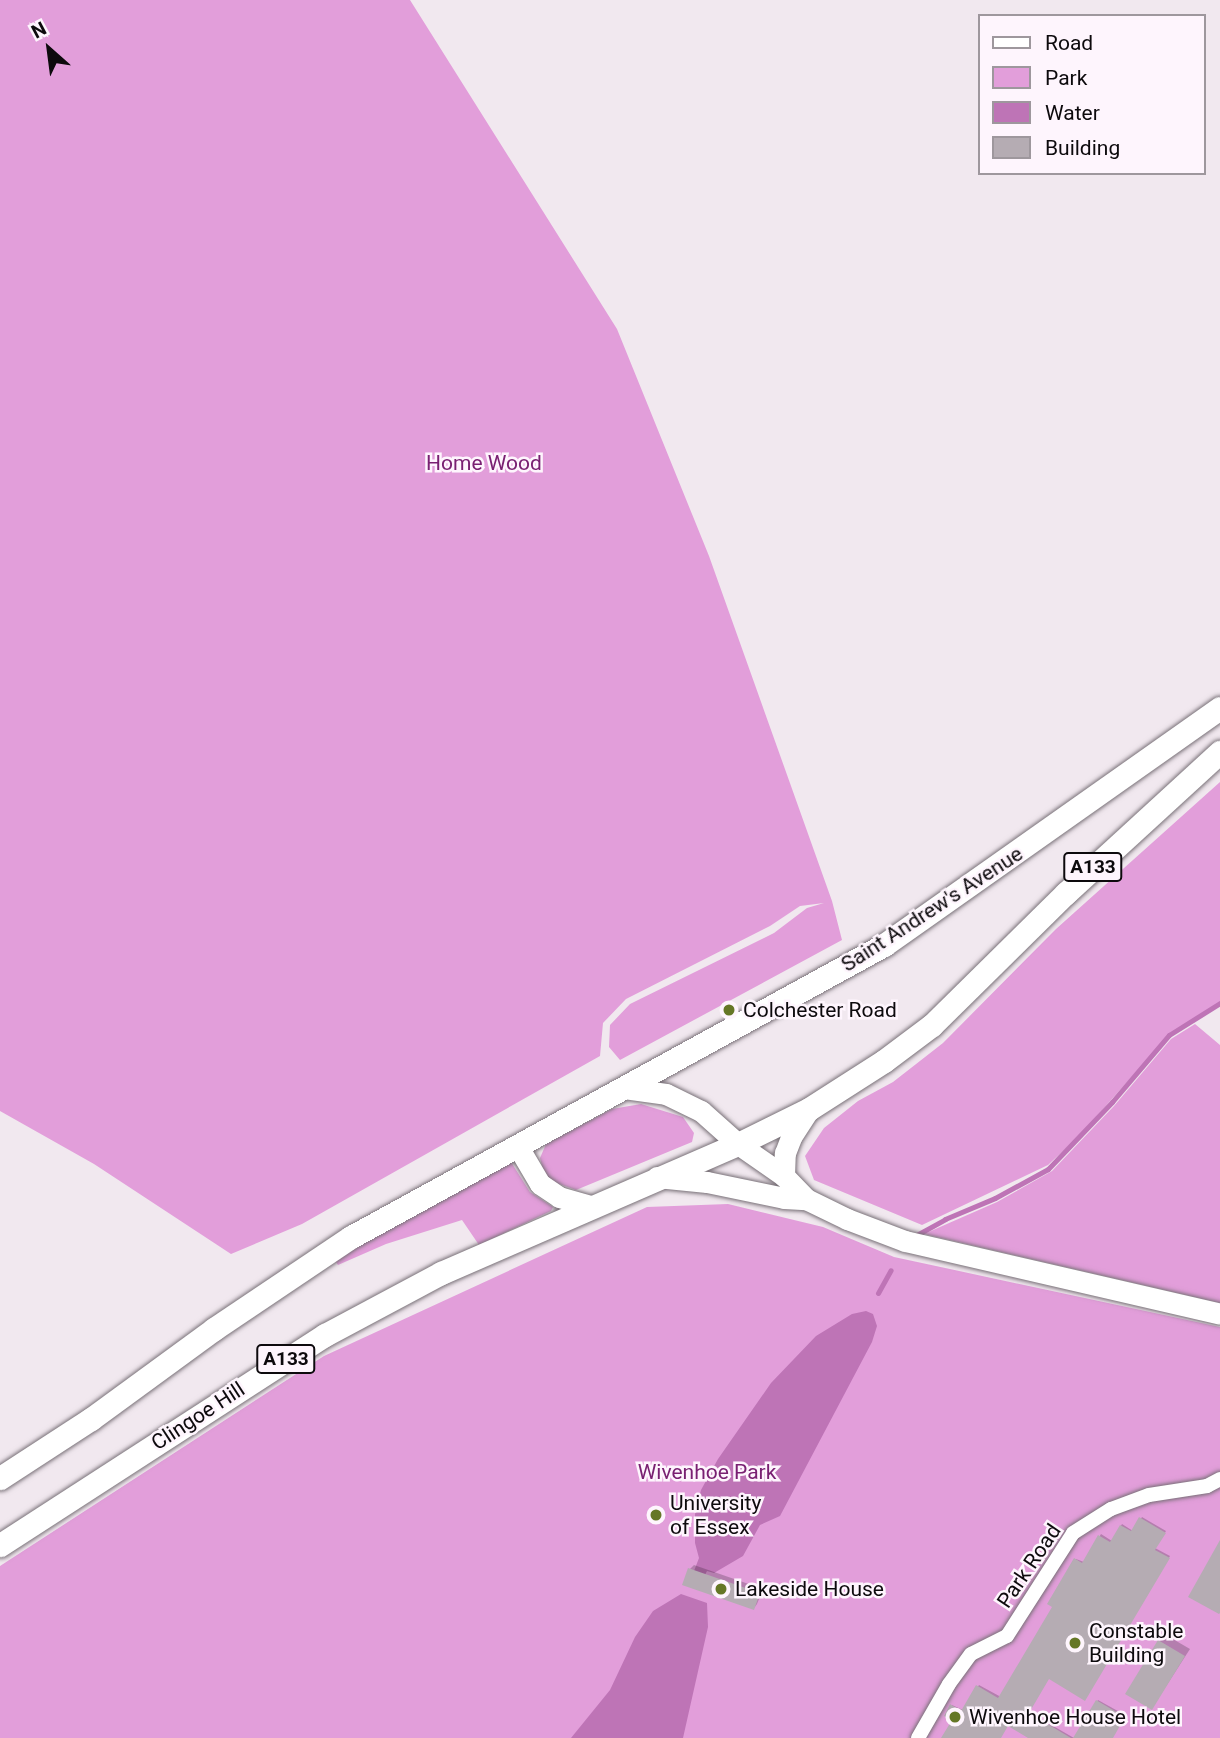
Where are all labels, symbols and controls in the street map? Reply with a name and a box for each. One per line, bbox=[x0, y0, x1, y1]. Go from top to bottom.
north arrow bbox=[14, 14, 84, 84]
legend bbox=[978, 14, 1206, 175]
text: N bbox=[28, 17, 50, 43]
text: Road bbox=[1045, 31, 1093, 55]
text: Park bbox=[1045, 66, 1087, 90]
text: Water bbox=[1045, 101, 1100, 125]
text: Building bbox=[1045, 136, 1120, 160]
park label: Home Wood bbox=[426, 450, 542, 476]
street label: Saint Andrew's Avenue bbox=[837, 841, 1027, 977]
road number: A133 bbox=[1063, 852, 1123, 882]
place label: Colchester Road bbox=[743, 997, 897, 1023]
marker: Colchester Road bbox=[721, 1002, 737, 1018]
road number: A133 bbox=[256, 1344, 316, 1374]
street label: Clingoe Hill bbox=[147, 1377, 249, 1455]
park label: Wivenhoe Park bbox=[638, 1459, 776, 1485]
place label: University of Essex bbox=[670, 1490, 761, 1540]
marker: University of Essex bbox=[648, 1507, 664, 1523]
street label: Park Road bbox=[992, 1519, 1066, 1613]
place label: Lakeside House bbox=[735, 1576, 884, 1602]
marker: Lakeside House bbox=[713, 1581, 729, 1597]
place label: Constable Building bbox=[1089, 1618, 1183, 1668]
marker: Constable Building bbox=[1067, 1635, 1083, 1651]
place label: Wivenhoe House Hotel bbox=[969, 1704, 1181, 1730]
marker: Wivenhoe House Hotel bbox=[947, 1709, 963, 1725]

